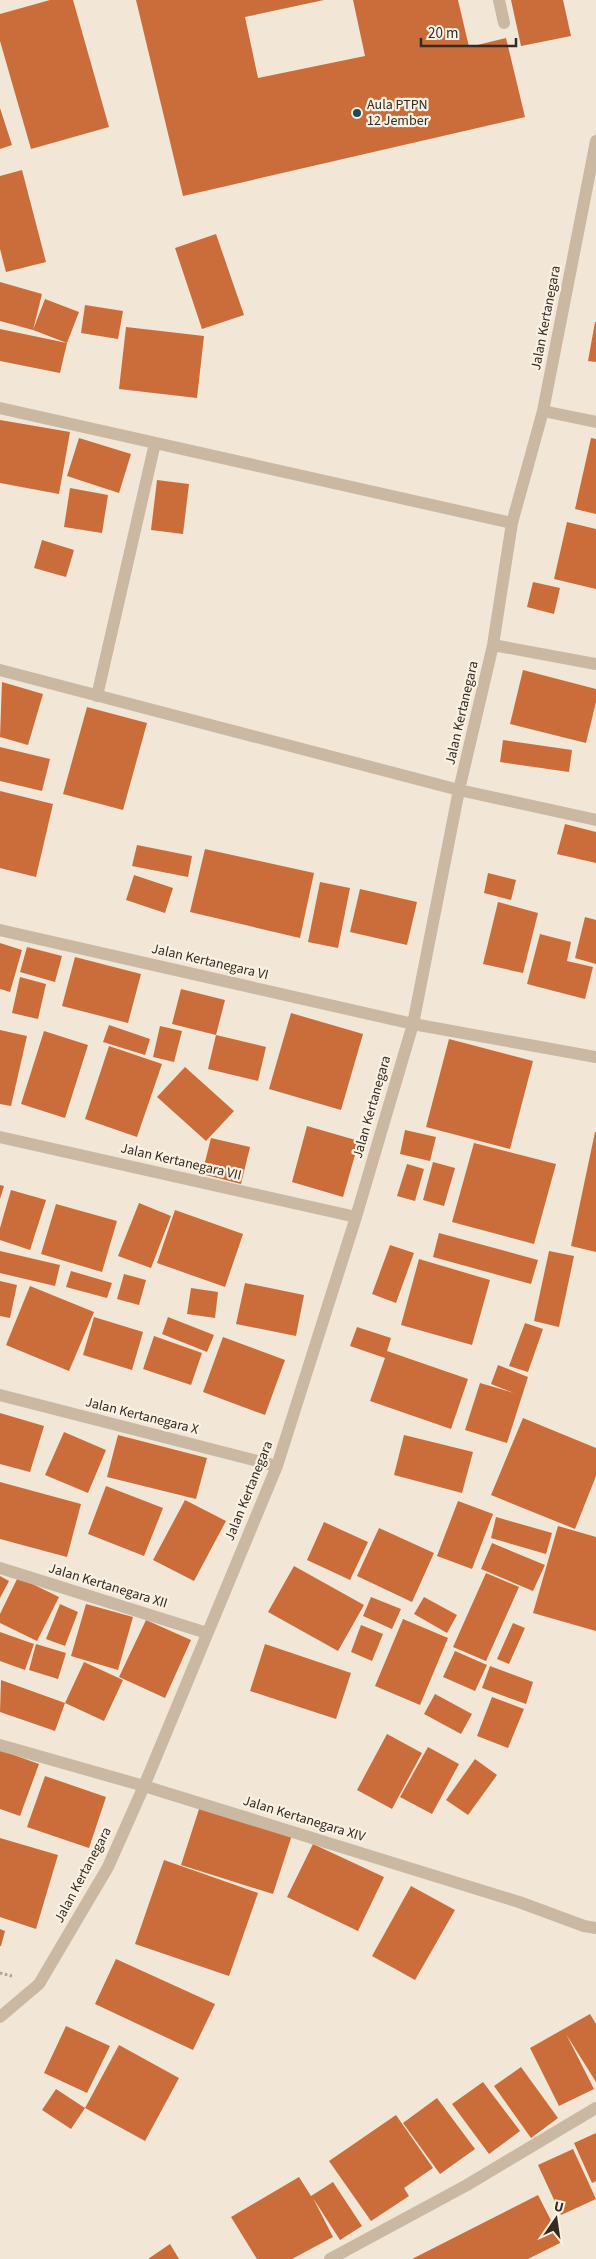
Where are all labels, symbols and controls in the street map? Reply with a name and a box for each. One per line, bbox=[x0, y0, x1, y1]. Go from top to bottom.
scale bar bbox=[421, 15, 516, 47]
text: 20 m bbox=[428, 23, 458, 44]
place label: Aula PTPN 12 Jember bbox=[367, 95, 429, 131]
marker: Aula PTPN 12 Jember bbox=[351, 107, 363, 119]
street label: Jalan Kertanegara bbox=[526, 264, 566, 372]
street label: Jalan Kertanegara bbox=[440, 659, 484, 767]
street label: Jalan Kertanegara VI bbox=[149, 939, 271, 985]
street label: Jalan Kertanegara bbox=[348, 1053, 396, 1161]
street label: Jalan Kertanegara VII bbox=[119, 1138, 243, 1186]
street label: Jalan Kertanegara X bbox=[83, 1392, 201, 1440]
street label: Jalan Kertanegara bbox=[220, 1438, 278, 1544]
street label: Jalan Kertanegara XII bbox=[46, 1558, 170, 1614]
street label: Jalan Kertanegara XIV bbox=[240, 1791, 368, 1847]
street label: Jalan Kertanegara bbox=[49, 1823, 117, 1927]
north arrow bbox=[531, 2194, 581, 2244]
text: U bbox=[552, 2197, 565, 2218]

